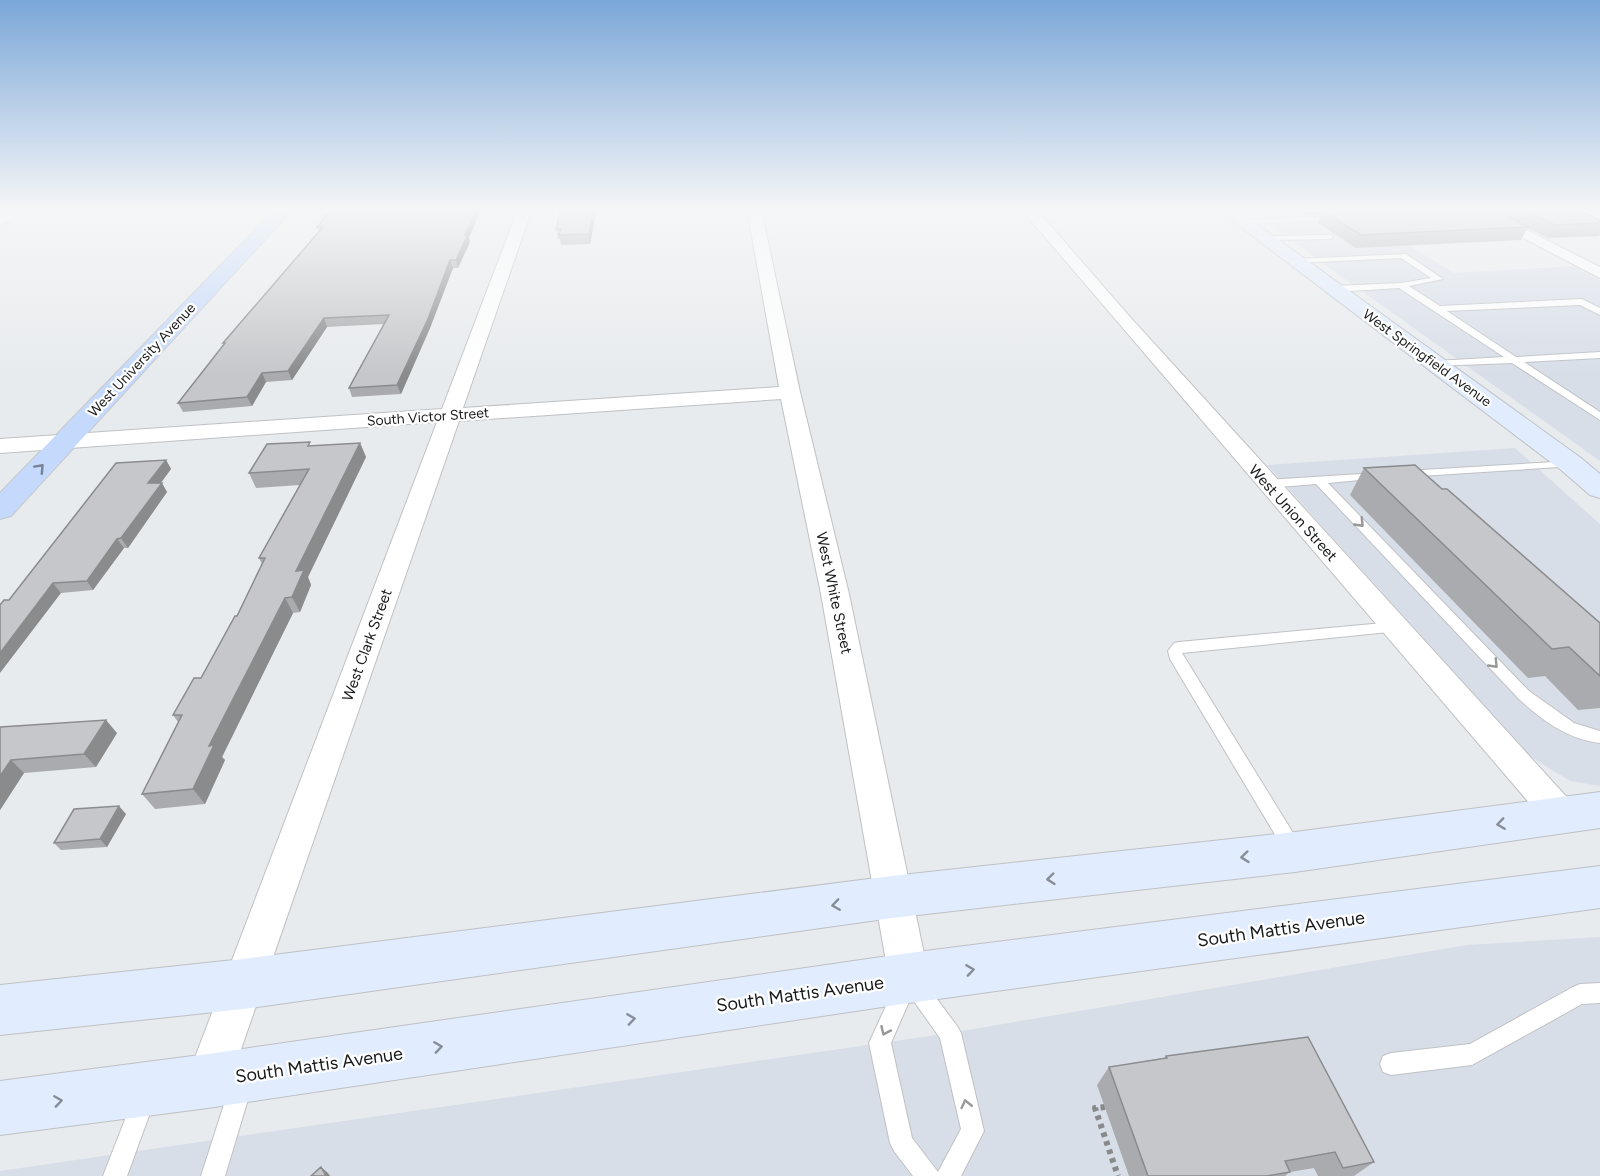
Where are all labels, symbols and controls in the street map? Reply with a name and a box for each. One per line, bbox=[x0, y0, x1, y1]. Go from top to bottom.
street label: West University Avenue bbox=[85, 299, 199, 420]
street label: West Springfield Avenue bbox=[1359, 306, 1495, 411]
street label: South Victor Street bbox=[366, 404, 490, 430]
street label: West Union Street bbox=[1245, 461, 1341, 565]
one-way arrow bbox=[33, 464, 44, 474]
one-way arrow bbox=[1352, 515, 1363, 526]
street label: West White Street bbox=[812, 530, 856, 656]
street label: West Clark Street bbox=[338, 586, 396, 704]
one-way arrow bbox=[1487, 657, 1498, 667]
one-way arrow bbox=[1496, 817, 1505, 829]
one-way arrow bbox=[1240, 850, 1249, 863]
one-way arrow bbox=[1046, 872, 1056, 885]
one-way arrow bbox=[832, 898, 841, 910]
street label: South Mattis Avenue bbox=[1196, 906, 1366, 952]
one-way arrow bbox=[965, 964, 974, 977]
street label: South Mattis Avenue bbox=[715, 971, 885, 1017]
one-way arrow bbox=[627, 1013, 636, 1025]
one-way arrow bbox=[880, 1025, 892, 1036]
one-way arrow bbox=[433, 1041, 443, 1054]
street label: South Mattis Avenue bbox=[234, 1042, 404, 1088]
one-way arrow bbox=[53, 1095, 63, 1107]
one-way arrow bbox=[961, 1099, 974, 1109]

